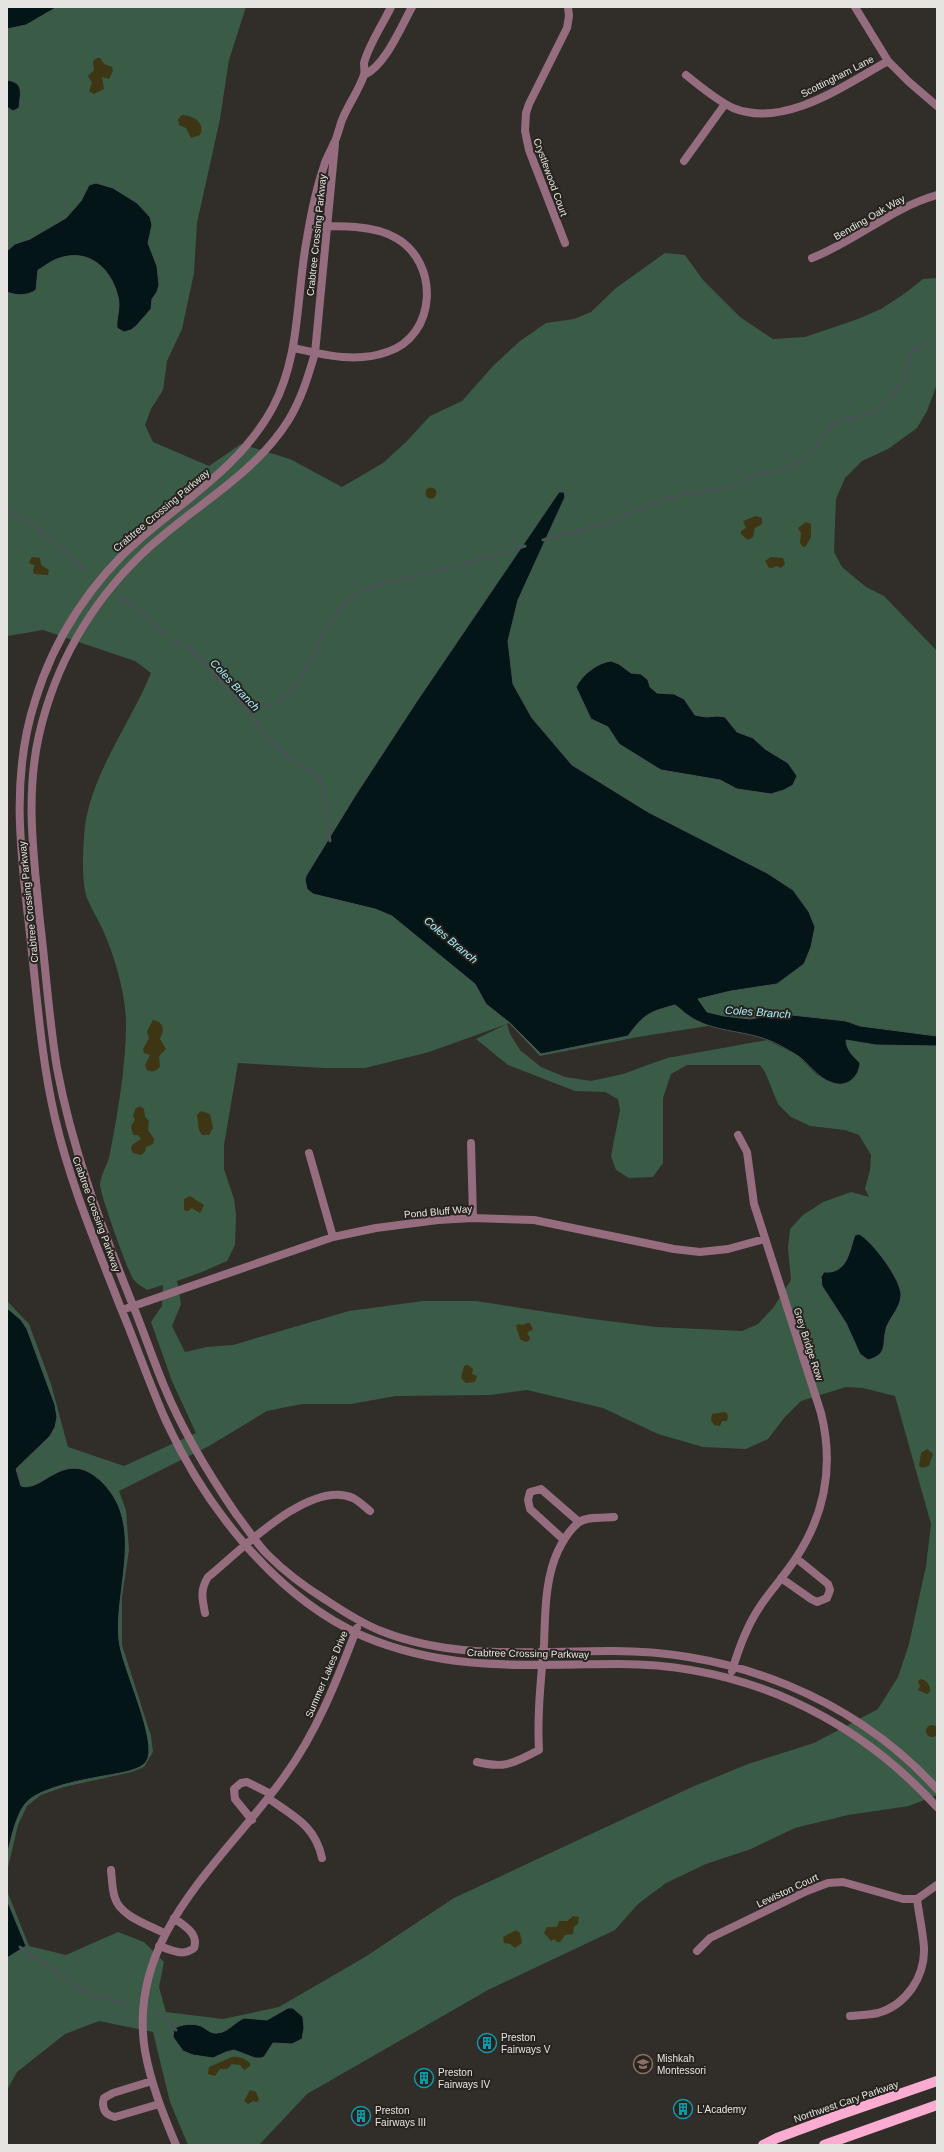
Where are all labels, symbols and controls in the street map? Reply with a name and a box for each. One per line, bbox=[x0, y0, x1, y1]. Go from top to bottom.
street label: Scottingham Lane bbox=[799, 53, 876, 100]
street label: Crystlewood Court bbox=[531, 137, 570, 218]
street label: Crabtree Crossing Parkway bbox=[305, 174, 328, 296]
street label: Bending Oak Way bbox=[832, 193, 907, 242]
street label: Crabtree Crossing Parkway bbox=[111, 467, 212, 554]
water label: Coles Branch bbox=[208, 657, 262, 713]
street label: Crabtree Crossing Parkway bbox=[17, 841, 40, 963]
water label: Coles Branch bbox=[422, 914, 480, 966]
water label: Coles Branch bbox=[725, 1004, 791, 1020]
street label: Crabtree Crossing Parkway bbox=[70, 1155, 123, 1273]
street label: Pond Bluff Way bbox=[404, 1203, 473, 1220]
street label: Grey Bridge Row bbox=[792, 1306, 826, 1383]
street label: Summer Lakes Drive bbox=[303, 1629, 350, 1719]
street label: Crabtree Crossing Parkway bbox=[467, 1647, 589, 1660]
street label: Lewiston Court bbox=[755, 1871, 820, 1910]
building icon: Preston Fairways V bbox=[476, 2032, 498, 2054]
place label: Preston Fairways V bbox=[501, 2032, 551, 2055]
school or university icon: Mishkah Montessori bbox=[632, 2053, 654, 2075]
place label: Mishkah Montessori bbox=[657, 2053, 706, 2076]
building icon: Preston Fairways IV bbox=[413, 2067, 435, 2089]
place label: Preston Fairways IV bbox=[438, 2067, 491, 2090]
street label: Northwest Cary Parkway bbox=[792, 2078, 900, 2125]
building icon: L'Academy bbox=[672, 2098, 694, 2120]
place label: L'Academy bbox=[697, 2104, 746, 2115]
building icon: Preston Fairways III bbox=[350, 2105, 372, 2127]
place label: Preston Fairways III bbox=[375, 2105, 426, 2128]

